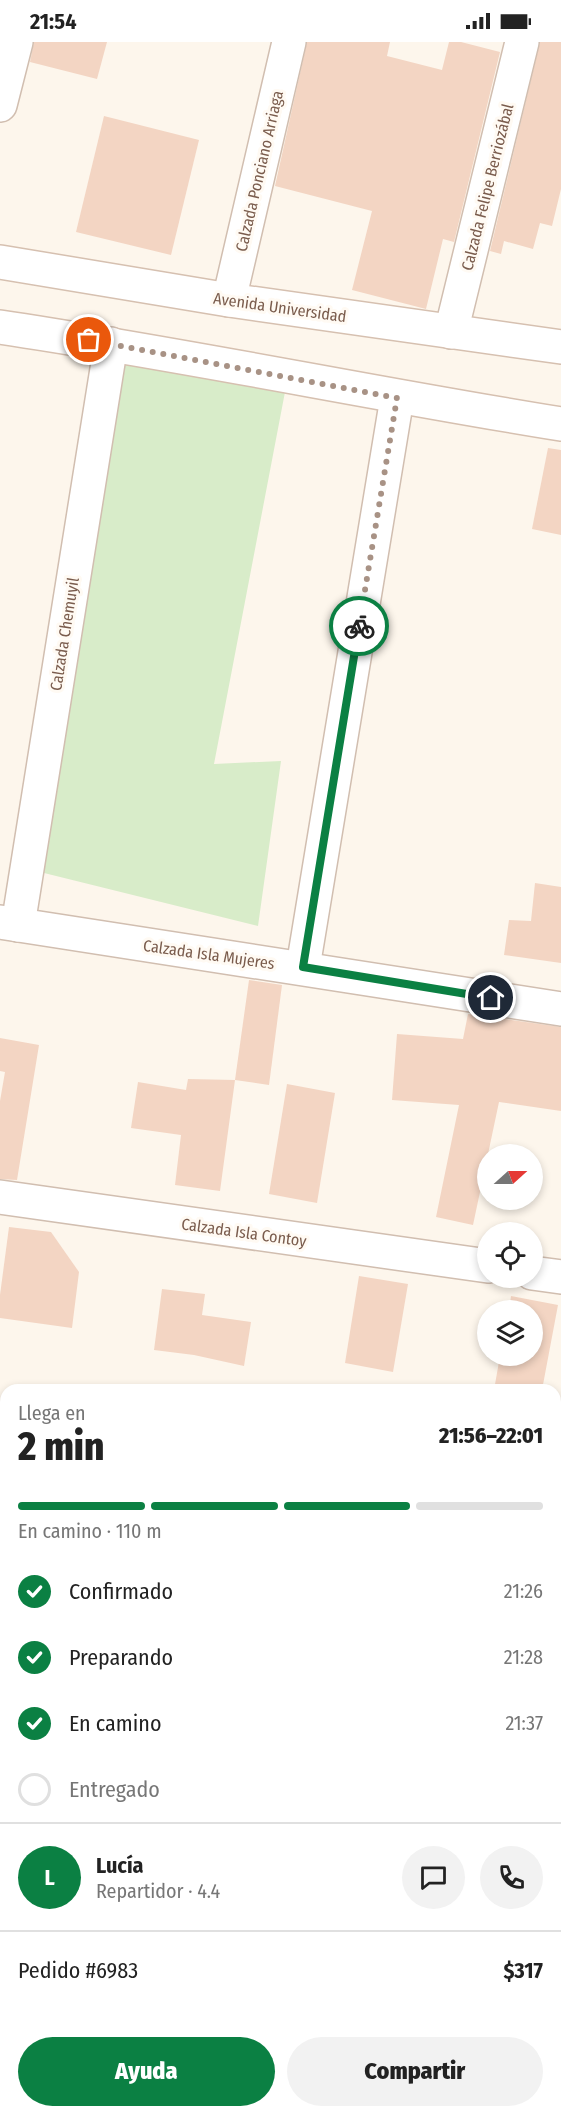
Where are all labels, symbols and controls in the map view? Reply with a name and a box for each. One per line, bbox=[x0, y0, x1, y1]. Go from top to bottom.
text: 21:54 bbox=[30, 8, 76, 35]
street label: Calzada Ponciano Arriaga bbox=[232, 89, 287, 253]
street label: Calzada Felipe Berriozábal bbox=[458, 102, 517, 273]
street label: Avenida Universidad bbox=[212, 289, 348, 326]
pin bbox=[63, 314, 114, 365]
icon: bag bbox=[72, 323, 105, 356]
street label: Calzada Chemuyil bbox=[46, 576, 83, 692]
courier bbox=[329, 596, 389, 656]
icon: bike bbox=[343, 610, 376, 643]
street label: Calzada Isla Mujeres bbox=[142, 936, 276, 973]
pin bbox=[465, 972, 516, 1023]
icon: home bbox=[474, 981, 507, 1014]
north arrow bbox=[477, 1144, 543, 1210]
map controls bbox=[477, 1144, 543, 1366]
street label: Calzada Isla Contoy bbox=[180, 1214, 309, 1251]
button: locate bbox=[477, 1222, 543, 1288]
button: layers bbox=[477, 1300, 543, 1366]
text: Llega en bbox=[18, 1401, 86, 1425]
text: 21:56–22:01 bbox=[439, 1422, 543, 1449]
text: 2 min bbox=[18, 1424, 104, 1470]
text: En camino · 110 m bbox=[18, 1519, 162, 1543]
icon: check bbox=[18, 1575, 51, 1608]
text: Confirmado bbox=[69, 1578, 173, 1605]
text: 21:26 bbox=[504, 1579, 543, 1603]
icon: check bbox=[18, 1641, 51, 1674]
text: Preparando bbox=[69, 1644, 173, 1671]
text: 21:28 bbox=[504, 1645, 543, 1669]
icon: check bbox=[18, 1707, 51, 1740]
text: En camino bbox=[69, 1710, 161, 1737]
text: 21:37 bbox=[505, 1711, 543, 1735]
text: Entregado bbox=[69, 1776, 160, 1803]
button: chat bbox=[402, 1846, 465, 1909]
button: phone bbox=[480, 1846, 543, 1909]
text: Lucía bbox=[96, 1852, 144, 1879]
text: L bbox=[44, 1864, 55, 1891]
text: Repartidor · 4.4 bbox=[96, 1879, 220, 1903]
text: Pedido #6983 bbox=[18, 1957, 138, 1984]
text: $317 bbox=[503, 1957, 543, 1984]
button: Ayuda bbox=[18, 2037, 275, 2106]
button: Compartir bbox=[287, 2037, 543, 2106]

